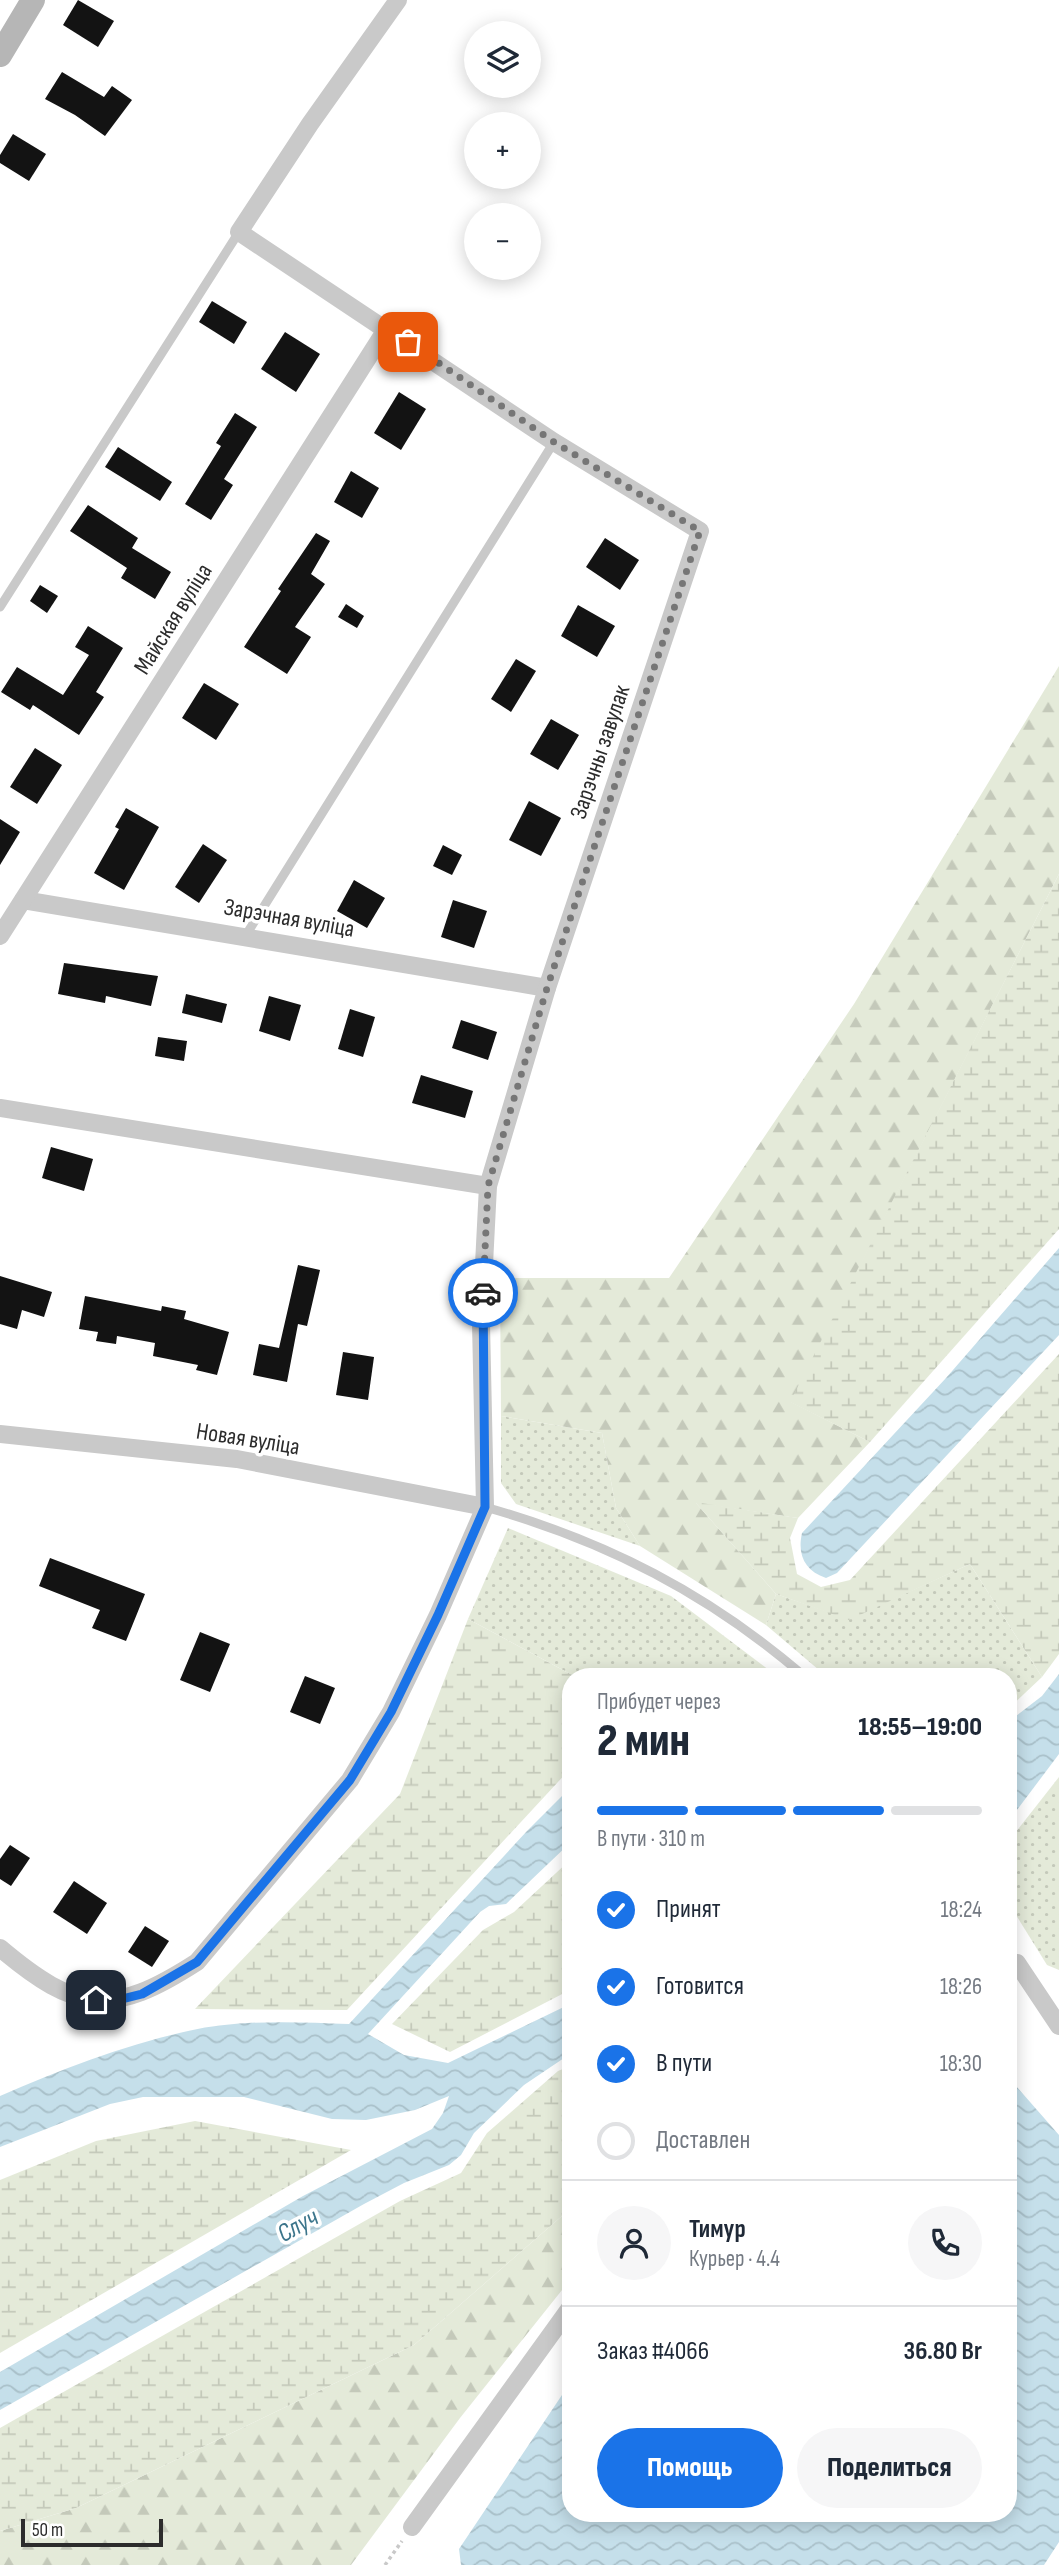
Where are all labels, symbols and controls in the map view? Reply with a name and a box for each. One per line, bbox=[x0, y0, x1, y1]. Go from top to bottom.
map controls bbox=[464, 21, 541, 280]
button: layers bbox=[464, 21, 541, 98]
button: + bbox=[464, 112, 541, 189]
button: − bbox=[464, 203, 541, 280]
pin bbox=[378, 312, 438, 372]
icon: bag bbox=[389, 323, 427, 361]
street label: Майская вуліца bbox=[128, 558, 218, 680]
street label: Зарэчны завулак bbox=[564, 680, 637, 823]
street label: Зарэчная вуліца bbox=[221, 892, 357, 944]
courier bbox=[448, 1258, 518, 1328]
icon: car bbox=[464, 1274, 502, 1312]
street label: Новая вуліца bbox=[194, 1417, 302, 1461]
text: Прибудет через bbox=[597, 1688, 721, 1716]
text: 18:55–19:00 bbox=[858, 1712, 982, 1743]
text: 2 мин bbox=[597, 1714, 690, 1769]
text: В пути · 310 m bbox=[597, 1825, 705, 1853]
icon: check bbox=[597, 1891, 635, 1929]
text: Принят bbox=[656, 1894, 721, 1925]
text: 18:24 bbox=[941, 1896, 982, 1924]
icon: check bbox=[597, 1968, 635, 2006]
pin bbox=[66, 1970, 126, 2030]
text: Готовится bbox=[656, 1971, 744, 2002]
text: 18:26 bbox=[940, 1973, 982, 2001]
icon: home bbox=[77, 1981, 115, 2019]
icon: check bbox=[597, 2045, 635, 2083]
text: В пути bbox=[656, 2048, 712, 2079]
text: 18:30 bbox=[940, 2050, 982, 2078]
text: Доставлен bbox=[656, 2125, 750, 2156]
water label: Случ bbox=[272, 2202, 325, 2250]
button: person bbox=[597, 2206, 671, 2280]
button: phone bbox=[908, 2206, 982, 2280]
text: Тимур bbox=[689, 2214, 746, 2245]
text: Курьер · 4.4 bbox=[689, 2245, 780, 2273]
text: Заказ #4066 bbox=[597, 2336, 709, 2367]
text: 36.80 Br bbox=[904, 2336, 982, 2367]
button: Помощь bbox=[597, 2428, 783, 2508]
button: Поделиться bbox=[797, 2428, 982, 2508]
scale bar bbox=[21, 2516, 163, 2548]
text: 50 m bbox=[32, 2519, 63, 2542]

